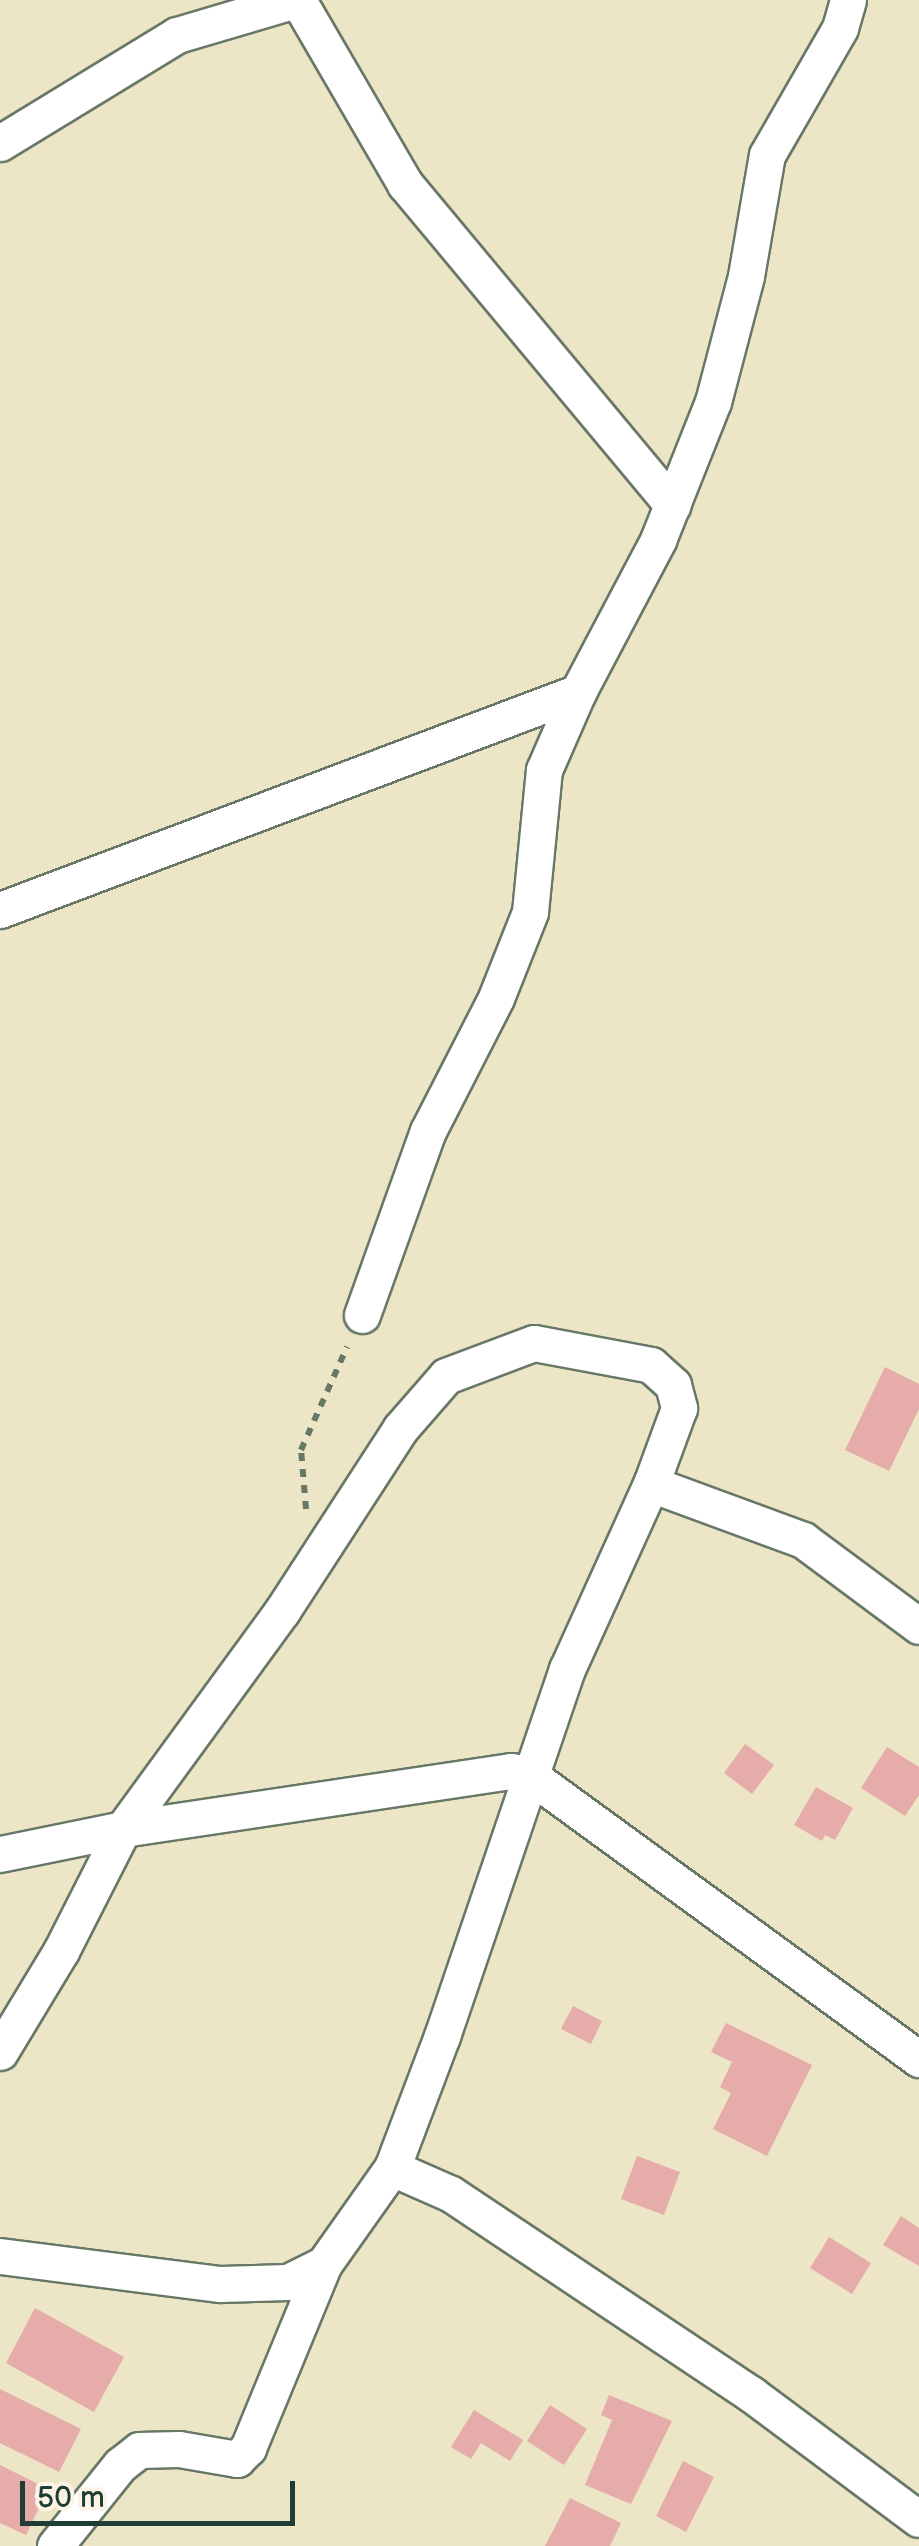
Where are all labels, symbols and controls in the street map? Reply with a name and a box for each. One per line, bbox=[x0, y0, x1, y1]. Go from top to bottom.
scale bar bbox=[25, 2461, 300, 2523]
text: 50 m bbox=[37, 2480, 105, 2516]

